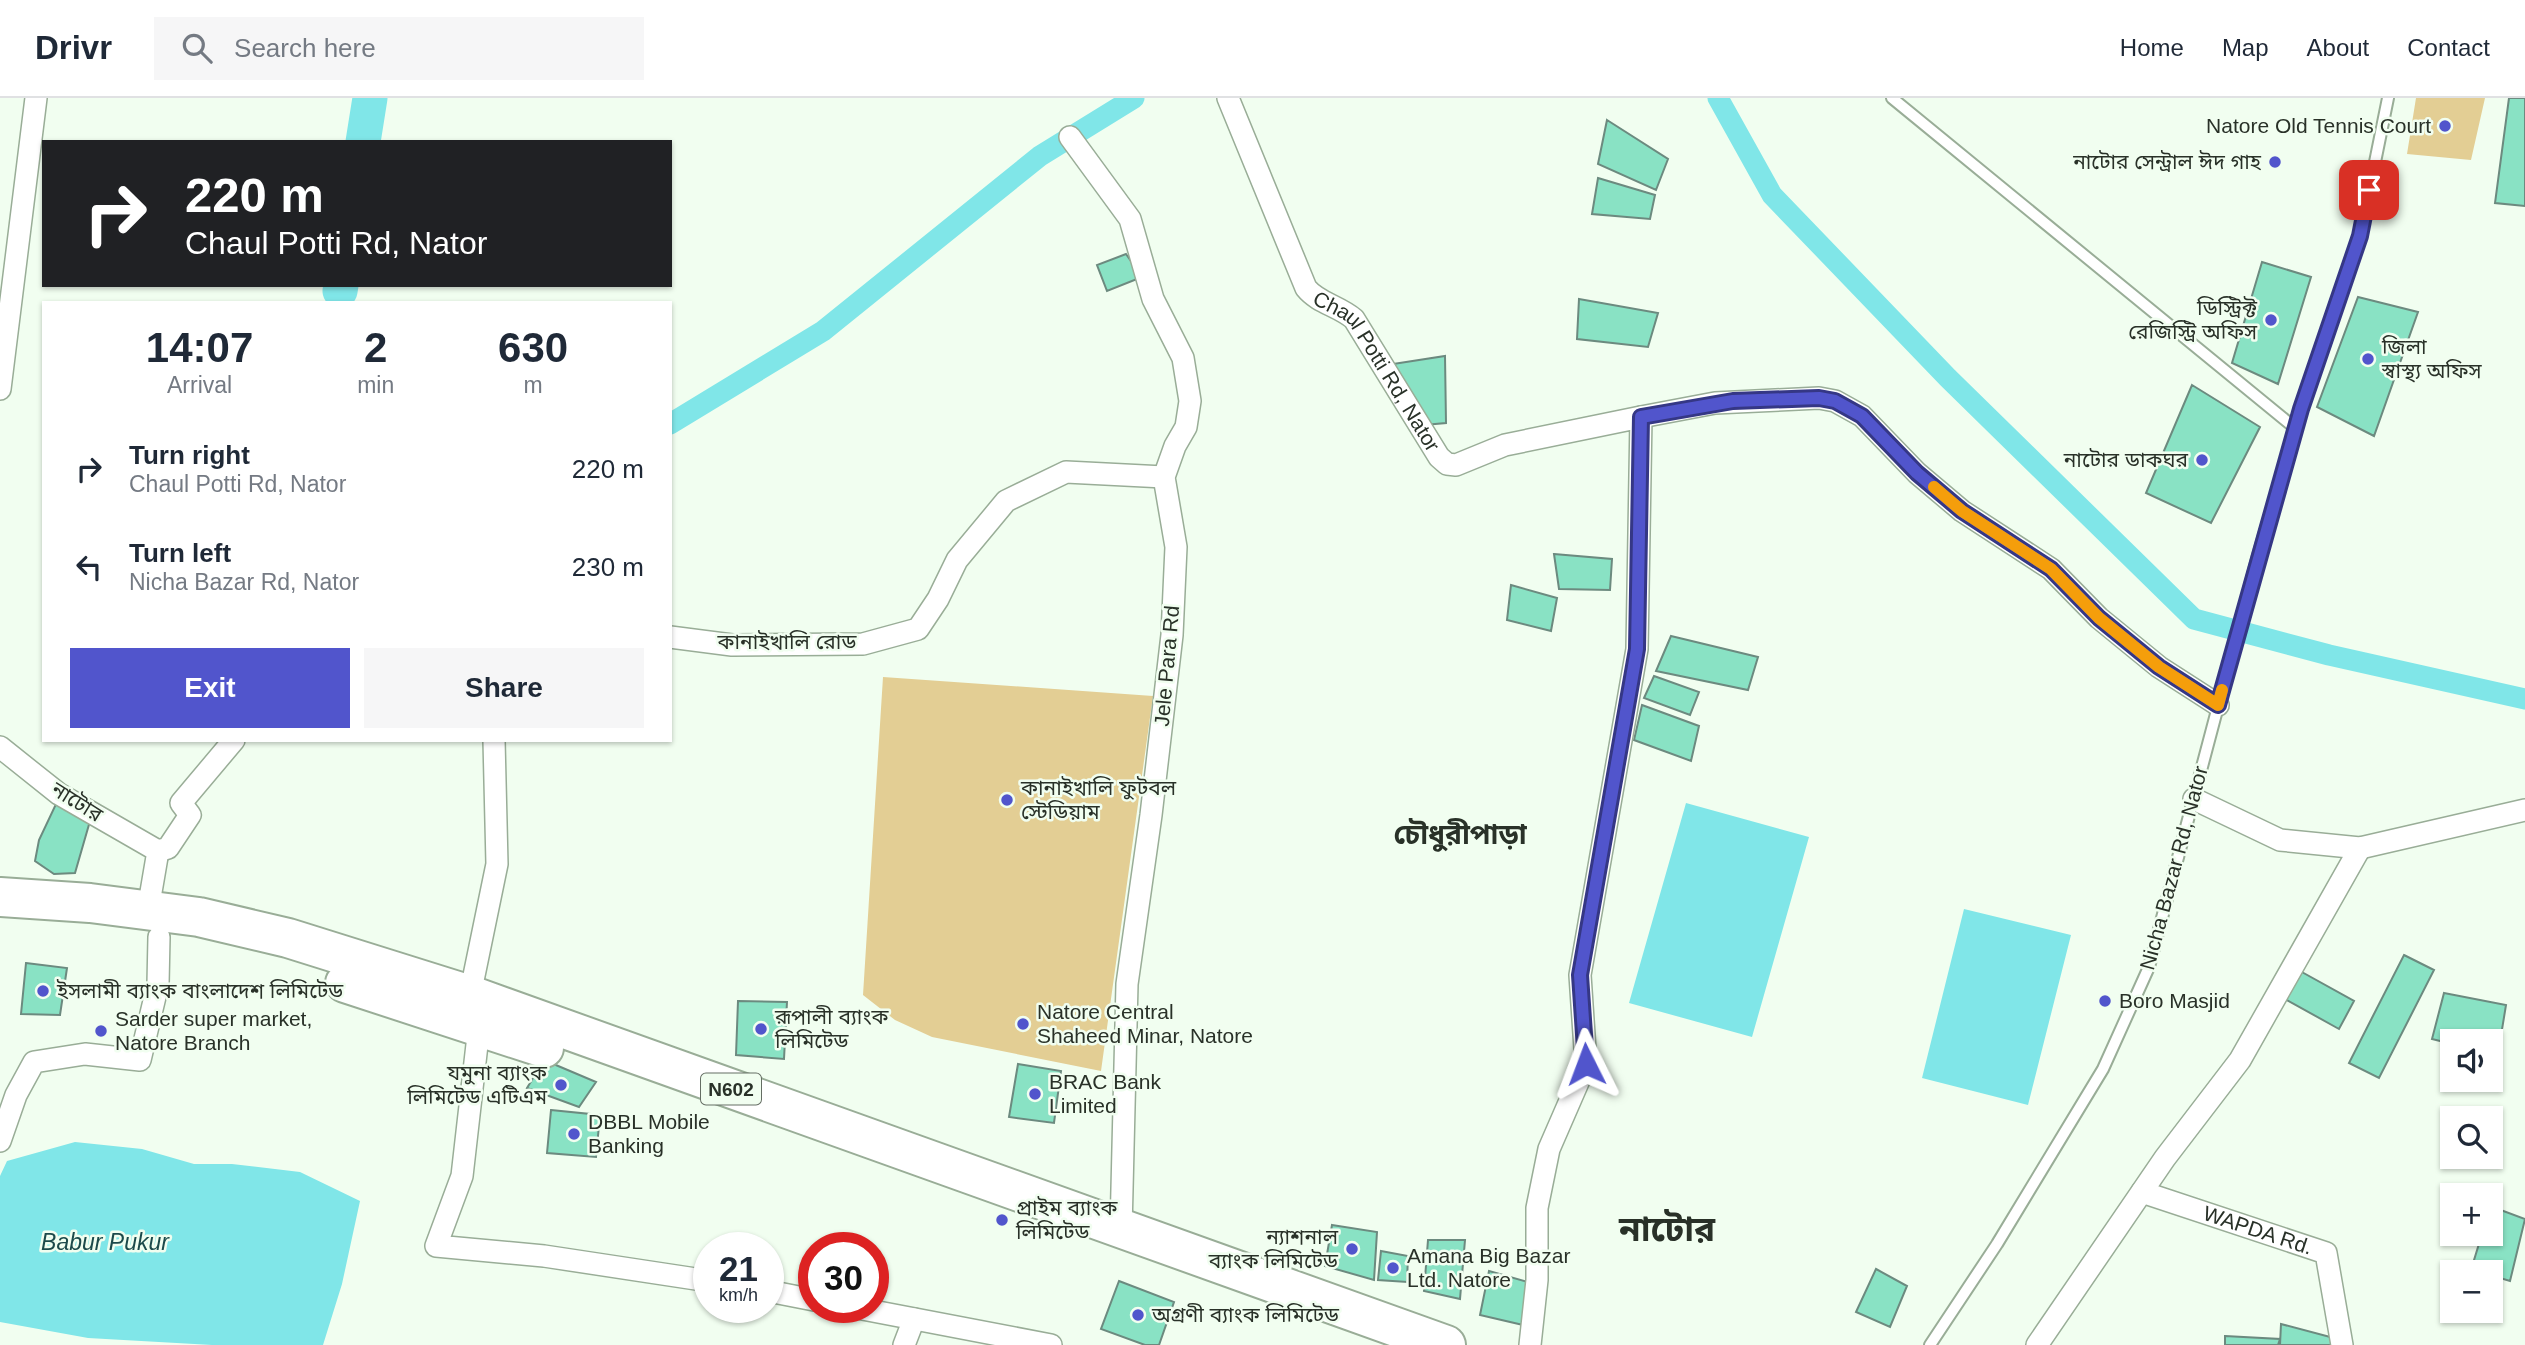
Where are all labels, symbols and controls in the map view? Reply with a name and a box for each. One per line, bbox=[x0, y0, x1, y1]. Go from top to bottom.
search box bbox=[154, 17, 644, 80]
text: Drivr bbox=[35, 29, 112, 66]
icon: search bbox=[178, 29, 216, 67]
text: Search here bbox=[234, 33, 376, 63]
text: Home bbox=[2120, 34, 2184, 61]
text: Map bbox=[2222, 34, 2269, 61]
text: About bbox=[2307, 34, 2369, 61]
text: Contact bbox=[2407, 34, 2490, 61]
place label: Natore Old Tennis Court bbox=[2206, 114, 2431, 137]
marker: Natore Old Tennis Court bbox=[2437, 118, 2453, 134]
place label: নাটোর সেন্ট্রাল ঈদ গাহ bbox=[2072, 150, 2262, 173]
marker: নাটোর সেন্ট্রাল ঈদ গাহ bbox=[2267, 154, 2283, 170]
pin bbox=[2339, 160, 2399, 220]
icon: right bbox=[70, 168, 161, 259]
text: 220 m bbox=[185, 168, 324, 222]
icon: arrive bbox=[2350, 171, 2388, 209]
text: Chaul Potti Rd, Nator bbox=[185, 225, 487, 261]
street label: Chaul Potti Rd, Nator bbox=[1309, 286, 1445, 455]
place label: ডিস্ট্রিক্ট রেজিস্ট্রি অফিস bbox=[2128, 296, 2258, 343]
marker: ডিস্ট্রিক্ট রেজিস্ট্রি অফিস bbox=[2263, 312, 2279, 328]
text: 14:07 bbox=[146, 324, 253, 371]
text: 2 bbox=[364, 324, 387, 371]
text: 630 bbox=[498, 324, 568, 371]
place label: জিলা স্বাস্থ্য অফিস bbox=[2381, 335, 2482, 383]
marker: জিলা স্বাস্থ্য অফিস bbox=[2360, 351, 2376, 367]
text: Arrival bbox=[167, 372, 232, 398]
text: min bbox=[357, 372, 394, 398]
text: m bbox=[524, 372, 543, 398]
text: Turn right bbox=[129, 440, 250, 470]
place label: নাটোর ডাকঘর bbox=[2063, 448, 2188, 471]
icon: right bbox=[70, 450, 108, 488]
marker: নাটোর ডাকঘর bbox=[2194, 452, 2210, 468]
text: 220 m bbox=[572, 454, 644, 484]
text: Chaul Potti Rd, Nator bbox=[129, 471, 346, 497]
text: Turn left bbox=[129, 538, 231, 568]
icon: left bbox=[70, 548, 108, 586]
text: 230 m bbox=[572, 552, 644, 582]
text: Nicha Bazar Rd, Nator bbox=[129, 569, 359, 595]
street label: Jele Para Rd bbox=[1150, 604, 1183, 727]
street label: কানাইখালি রোড bbox=[717, 630, 857, 653]
button: Exit bbox=[70, 648, 350, 728]
button: Share bbox=[364, 648, 644, 728]
street label: Nicha Bazar Rd, Nator bbox=[2135, 763, 2212, 972]
place label: কানাইখালি ফুটবল স্টেডিয়াম bbox=[1020, 776, 1177, 823]
street label: নাটোর bbox=[47, 777, 107, 826]
marker: কানাইখালি ফুটবল স্টেডিয়াম bbox=[999, 792, 1015, 808]
district label: চৌধুরীপাড়া bbox=[1393, 818, 1528, 852]
place label: ইসলামী ব্যাংক বাংলাদেশ লিমিটেড bbox=[56, 979, 344, 1002]
marker: ইসলামী ব্যাংক বাংলাদেশ লিমিটেড bbox=[35, 983, 51, 999]
place label: Boro Masjid bbox=[2119, 989, 2230, 1012]
marker: Boro Masjid bbox=[2097, 993, 2113, 1009]
place label: Natore Central Shaheed Minar, Natore bbox=[1037, 1000, 1253, 1047]
place label: রূপালী ব্যাংক লিমিটেড bbox=[774, 1005, 889, 1052]
place label: Sarder super market, Natore Branch bbox=[115, 1007, 312, 1054]
marker: Natore Central Shaheed Minar, Natore bbox=[1015, 1016, 1031, 1032]
marker: রূপালী ব্যাংক লিমিটেড bbox=[753, 1021, 769, 1037]
marker: Sarder super market, Natore Branch bbox=[93, 1023, 109, 1039]
position arrow bbox=[1549, 1027, 1623, 1101]
map controls bbox=[2440, 1029, 2503, 1323]
button: sound bbox=[2440, 1029, 2503, 1092]
place label: যমুনা ব্যাংক লিমিটেড এটিএম bbox=[406, 1061, 548, 1108]
place label: BRAC Bank Limited bbox=[1049, 1070, 1162, 1117]
road number: N602 bbox=[701, 1074, 761, 1105]
marker: যমুনা ব্যাংক লিমিটেড এটিএম bbox=[553, 1077, 569, 1093]
marker: BRAC Bank Limited bbox=[1027, 1086, 1043, 1102]
button: search bbox=[2440, 1106, 2503, 1169]
place label: DBBL Mobile Banking bbox=[588, 1110, 710, 1157]
marker: DBBL Mobile Banking bbox=[566, 1126, 582, 1142]
button: + bbox=[2440, 1183, 2503, 1246]
place label: প্রাইম ব্যাংক লিমিটেড bbox=[1015, 1196, 1119, 1243]
street label: WAPDA Rd. bbox=[2200, 1201, 2316, 1259]
district label: নাটোর bbox=[1618, 1209, 1716, 1248]
marker: প্রাইম ব্যাংক লিমিটেড bbox=[994, 1212, 1010, 1228]
place label: ন্যাশনাল ব্যাংক লিমিটেড bbox=[1208, 1225, 1339, 1272]
water label: Babur Pukur bbox=[41, 1229, 170, 1255]
speed limit sign: 30 bbox=[798, 1232, 889, 1323]
marker: ন্যাশনাল ব্যাংক লিমিটেড bbox=[1344, 1241, 1360, 1257]
place label: Amana Big Bazar Ltd. Natore bbox=[1407, 1244, 1570, 1291]
text: 21 bbox=[719, 1249, 758, 1288]
marker: Amana Big Bazar Ltd. Natore bbox=[1385, 1260, 1401, 1276]
button: − bbox=[2440, 1260, 2503, 1323]
text: km/h bbox=[719, 1285, 758, 1305]
place label: অগ্রণী ব্যাংক লিমিটেড bbox=[1151, 1303, 1340, 1326]
marker: অগ্রণী ব্যাংক লিমিটেড bbox=[1130, 1307, 1146, 1323]

